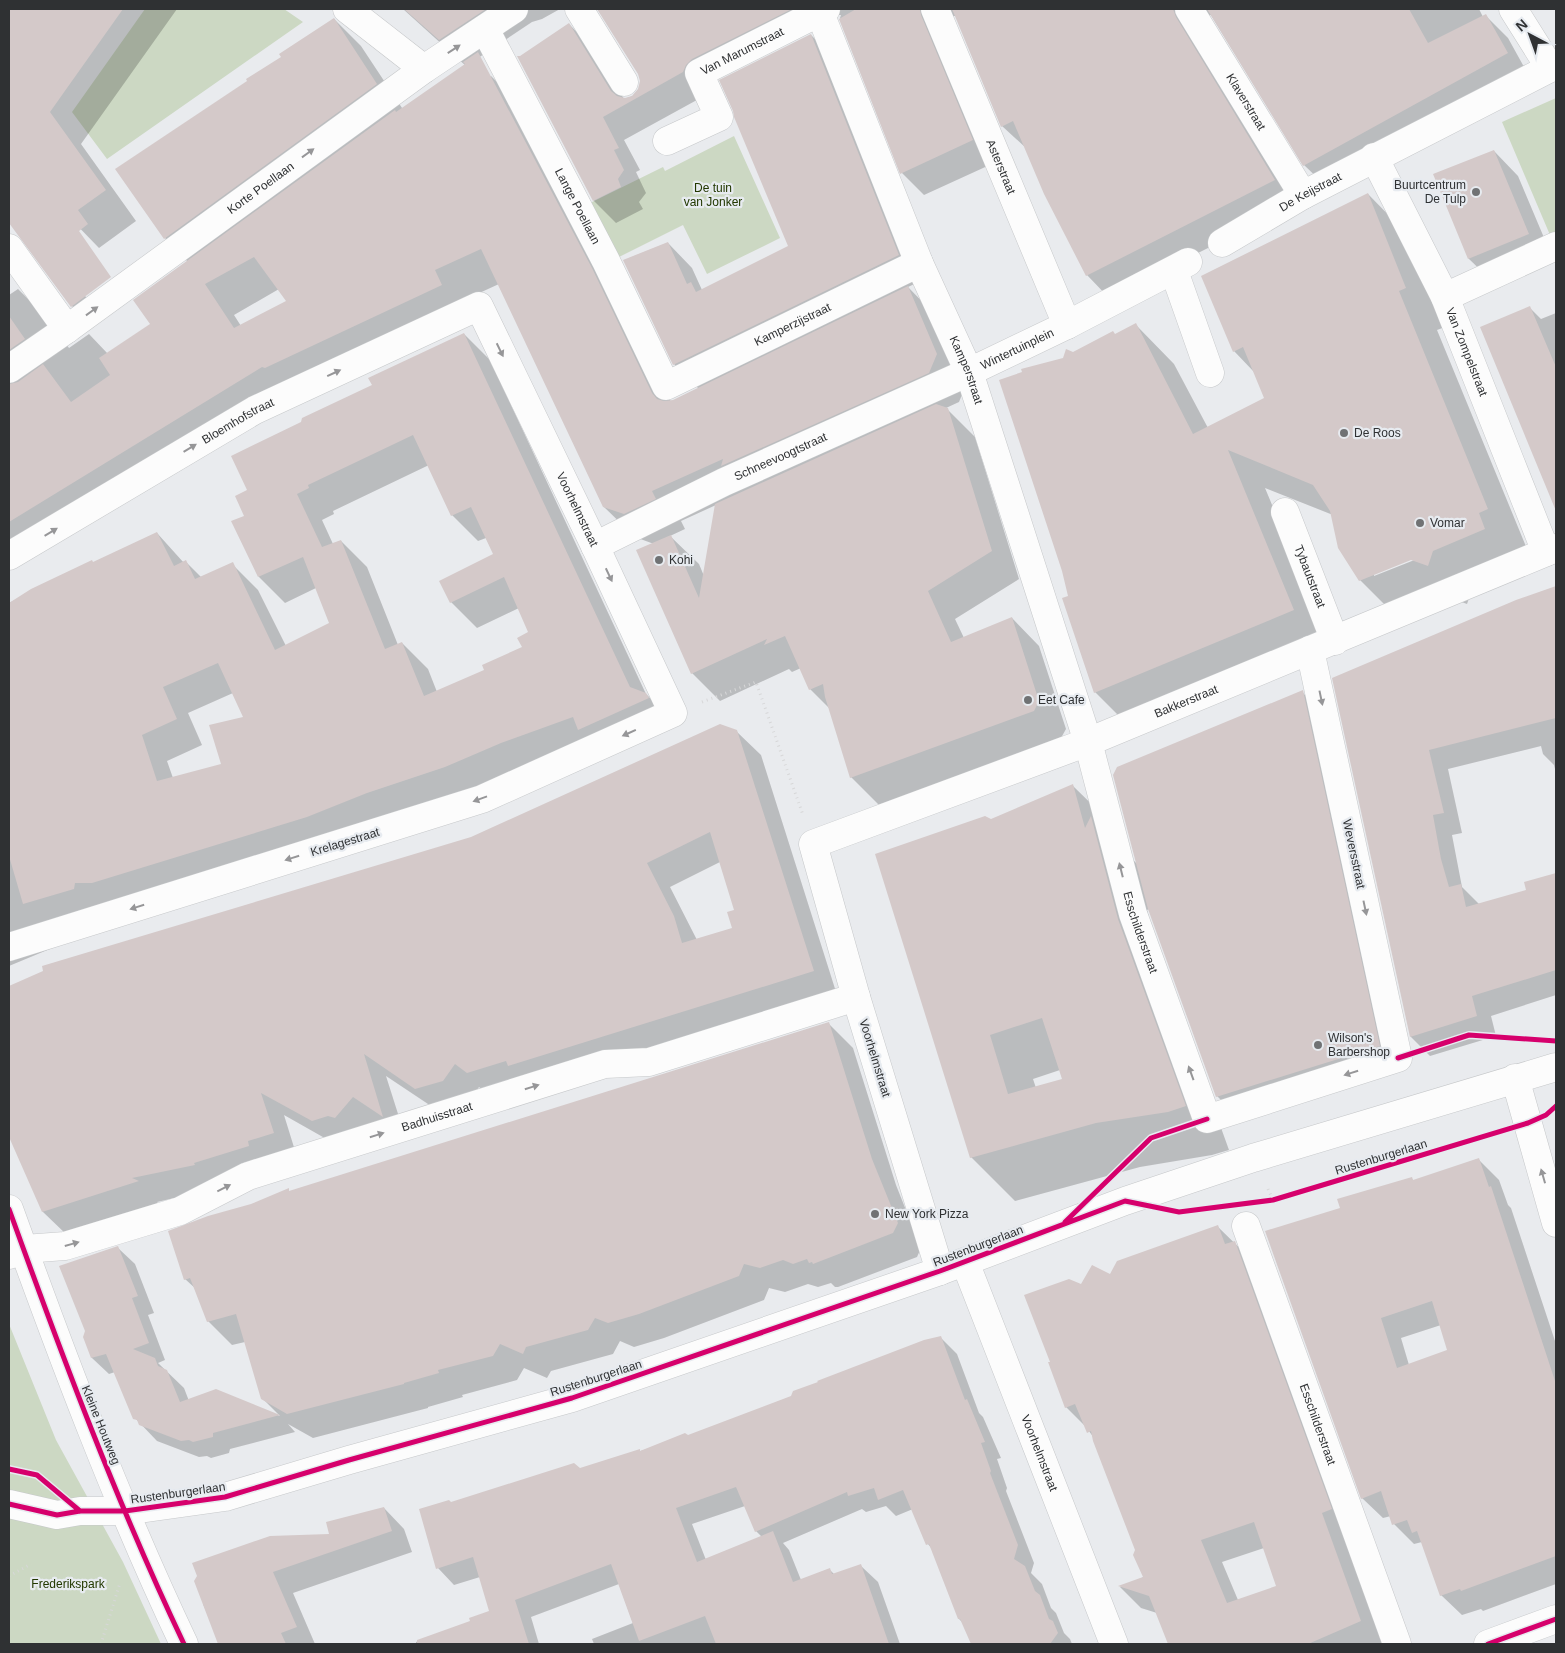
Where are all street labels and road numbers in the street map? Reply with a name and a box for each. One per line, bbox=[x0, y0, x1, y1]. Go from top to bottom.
street label: Van Marumstraat bbox=[698, 24, 787, 78]
street label: Klaverstraat bbox=[1223, 71, 1269, 133]
street label: Asterstraat bbox=[983, 137, 1019, 197]
street label: Korte Poellaan bbox=[225, 159, 297, 217]
street label: Lange Poellaan bbox=[552, 166, 603, 247]
street label: De Keijstraat bbox=[1277, 169, 1344, 215]
street label: Kamperzijstraat bbox=[752, 300, 834, 349]
street label: Van Zompelstraat bbox=[1443, 306, 1491, 399]
street label: Wintertuinplein bbox=[978, 325, 1056, 372]
street label: Kamperstraat bbox=[946, 334, 986, 406]
street label: Bloemhofstraat bbox=[199, 395, 277, 447]
street label: Schneevoogtstraat bbox=[732, 429, 830, 484]
street label: Voorhelmstraat bbox=[553, 470, 602, 549]
street label: Tybautstraat bbox=[1291, 543, 1329, 610]
street label: Bakkerstraat bbox=[1152, 682, 1221, 721]
street label: Weversstraat bbox=[1340, 818, 1368, 891]
street label: Krelagestraat bbox=[309, 825, 382, 859]
street label: Esschilderstraat bbox=[1120, 890, 1161, 976]
street label: Voorhelmstraat bbox=[857, 1017, 894, 1099]
street label: Badhuisstraat bbox=[400, 1099, 475, 1134]
street label: Rustenburgerlaan bbox=[1333, 1136, 1429, 1178]
street label: Rustenburgerlaan bbox=[931, 1222, 1025, 1270]
street label: Rustenburgerlaan bbox=[548, 1357, 644, 1399]
street label: Esschilderstraat bbox=[1297, 1382, 1339, 1468]
street label: Kleine Houtweg bbox=[79, 1383, 123, 1467]
street label: Voorhelmstraat bbox=[1018, 1413, 1061, 1494]
street label: Rustenburgerlaan bbox=[130, 1479, 226, 1507]

